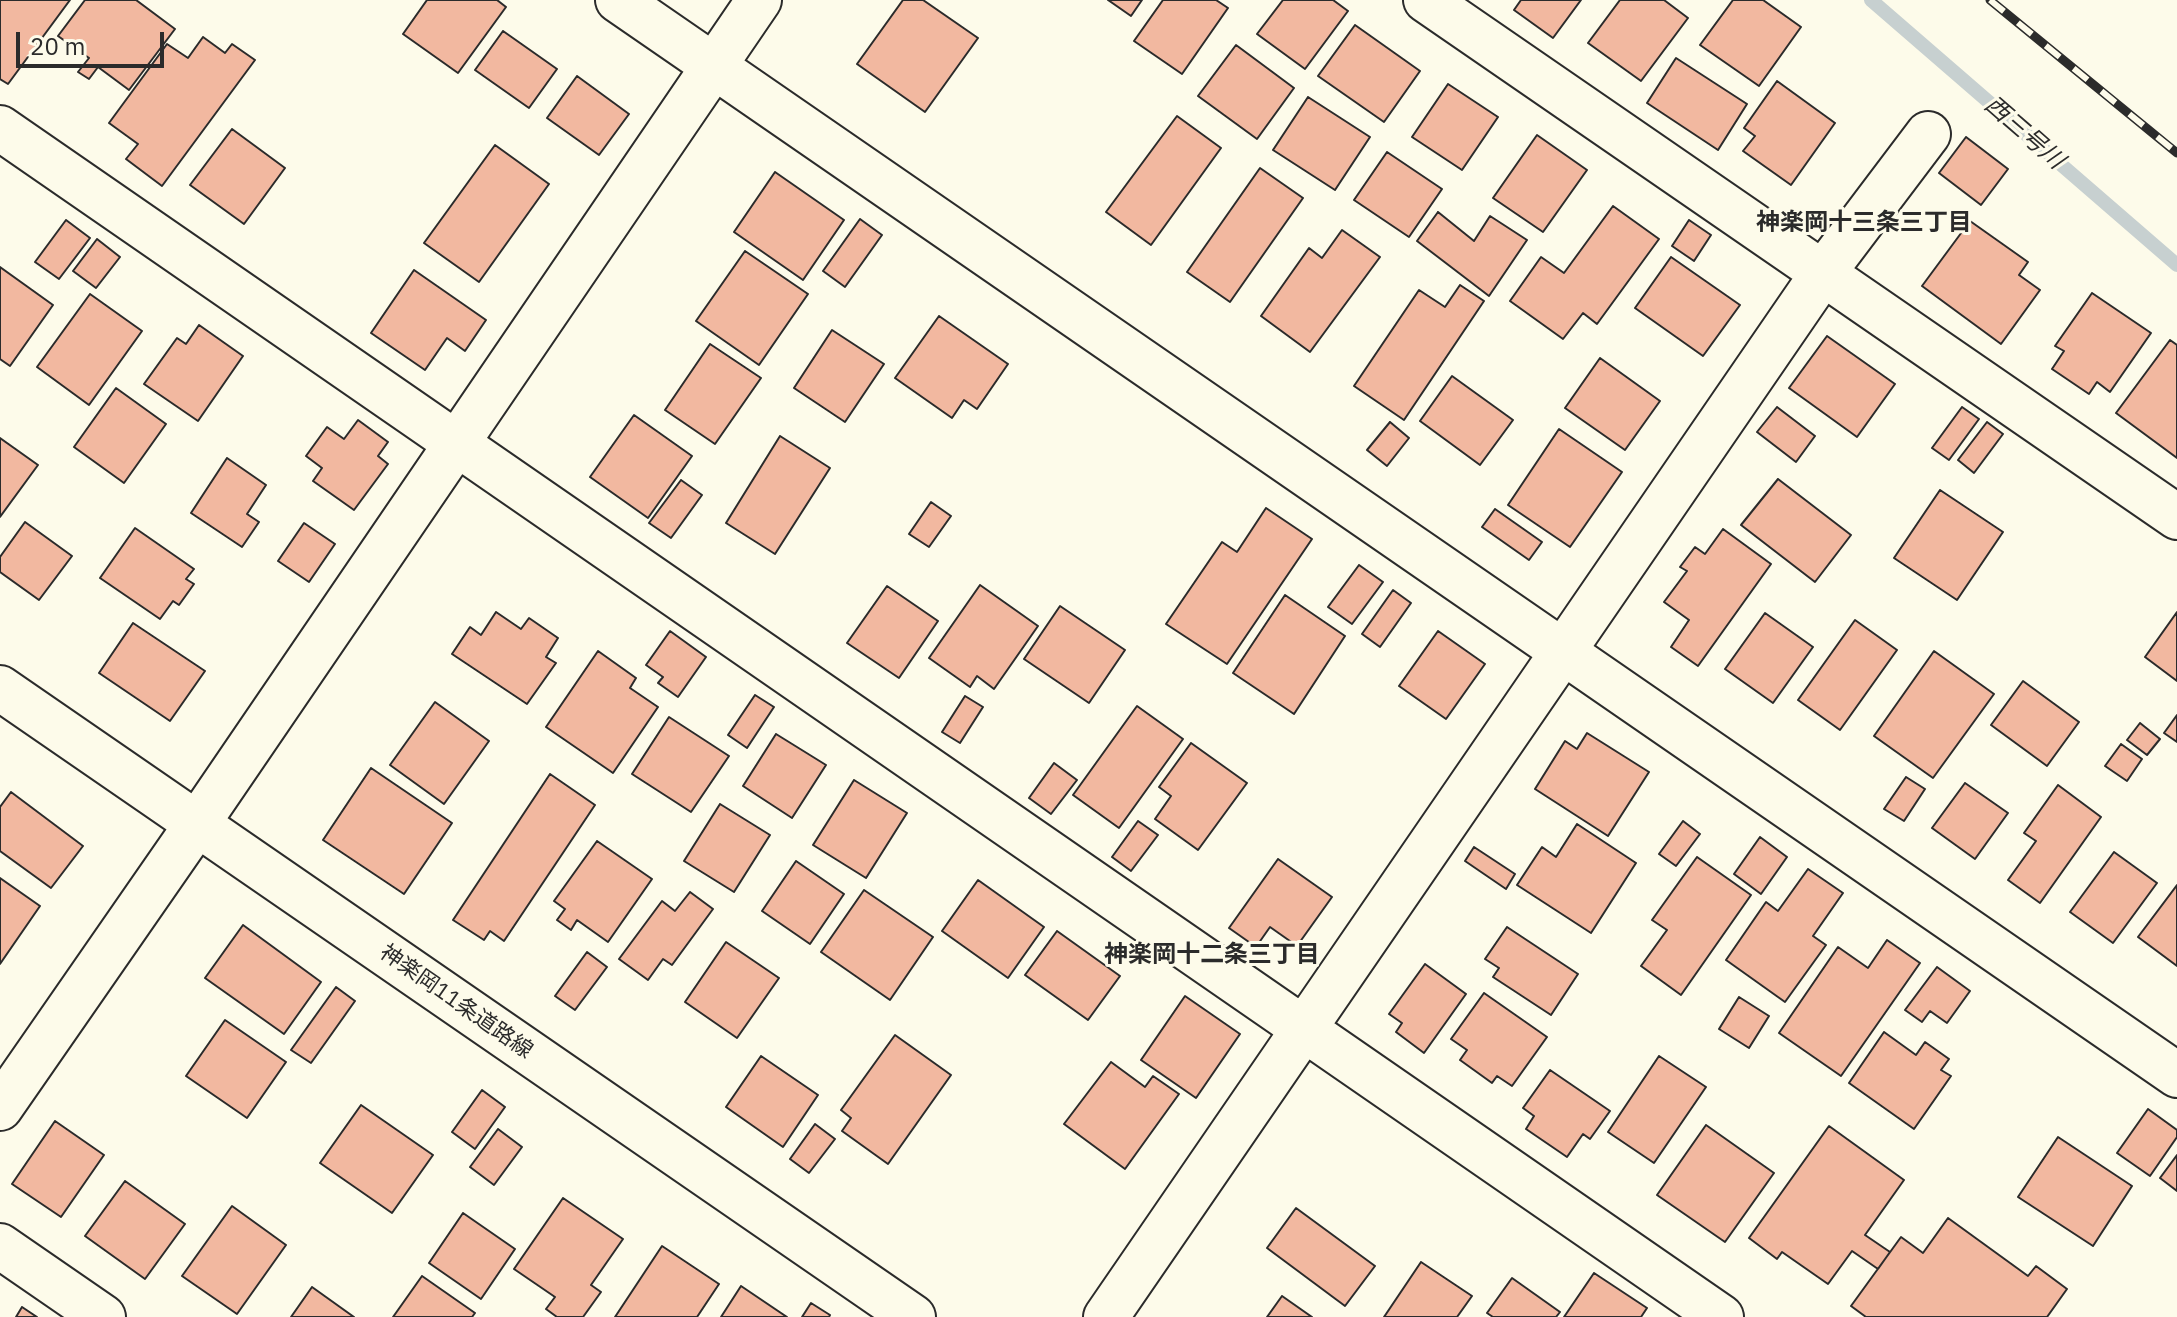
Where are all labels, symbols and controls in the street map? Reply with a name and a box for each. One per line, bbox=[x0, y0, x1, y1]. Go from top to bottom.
scale bar bbox=[20, 16, 168, 66]
text: 20 m bbox=[30, 30, 85, 62]
water label: 西三号川 bbox=[1978, 91, 2070, 175]
district label: 神楽岡十三条三丁目 bbox=[1756, 209, 1972, 237]
street label: 神楽岡11条道路線 bbox=[375, 939, 537, 1065]
district label: 神楽岡十二条三丁目 bbox=[1104, 941, 1320, 969]

